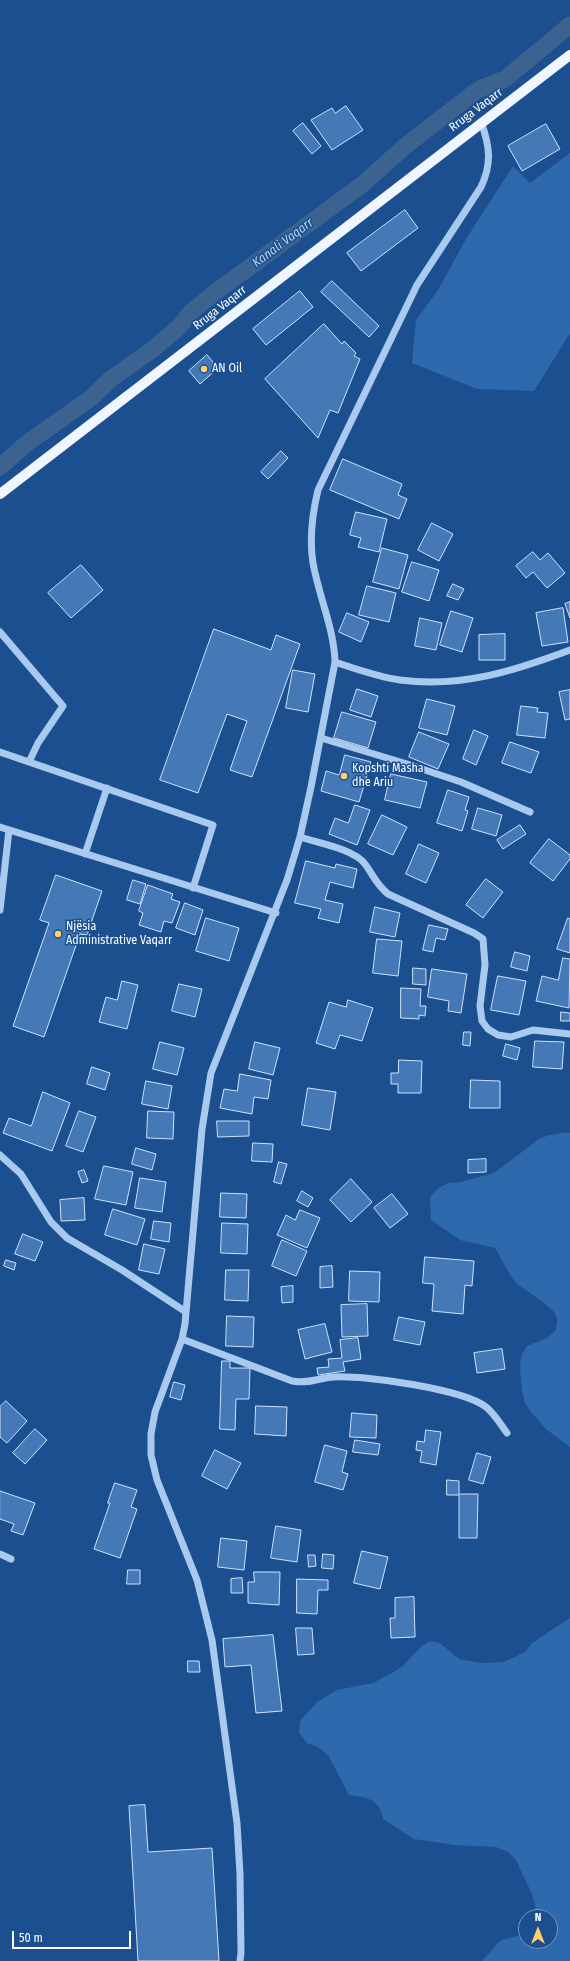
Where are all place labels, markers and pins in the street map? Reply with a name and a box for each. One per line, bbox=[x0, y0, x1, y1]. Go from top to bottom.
place label: AN Oil bbox=[212, 362, 242, 376]
marker: AN Oil bbox=[199, 364, 209, 374]
place label: Kopshti Masha dhe Ariu bbox=[352, 762, 424, 790]
marker: Kopshti Masha dhe Ariu bbox=[339, 771, 349, 781]
place label: Njësia Administrative Vaqarr bbox=[66, 920, 172, 948]
marker: Njësia Administrative Vaqarr bbox=[53, 929, 63, 939]

